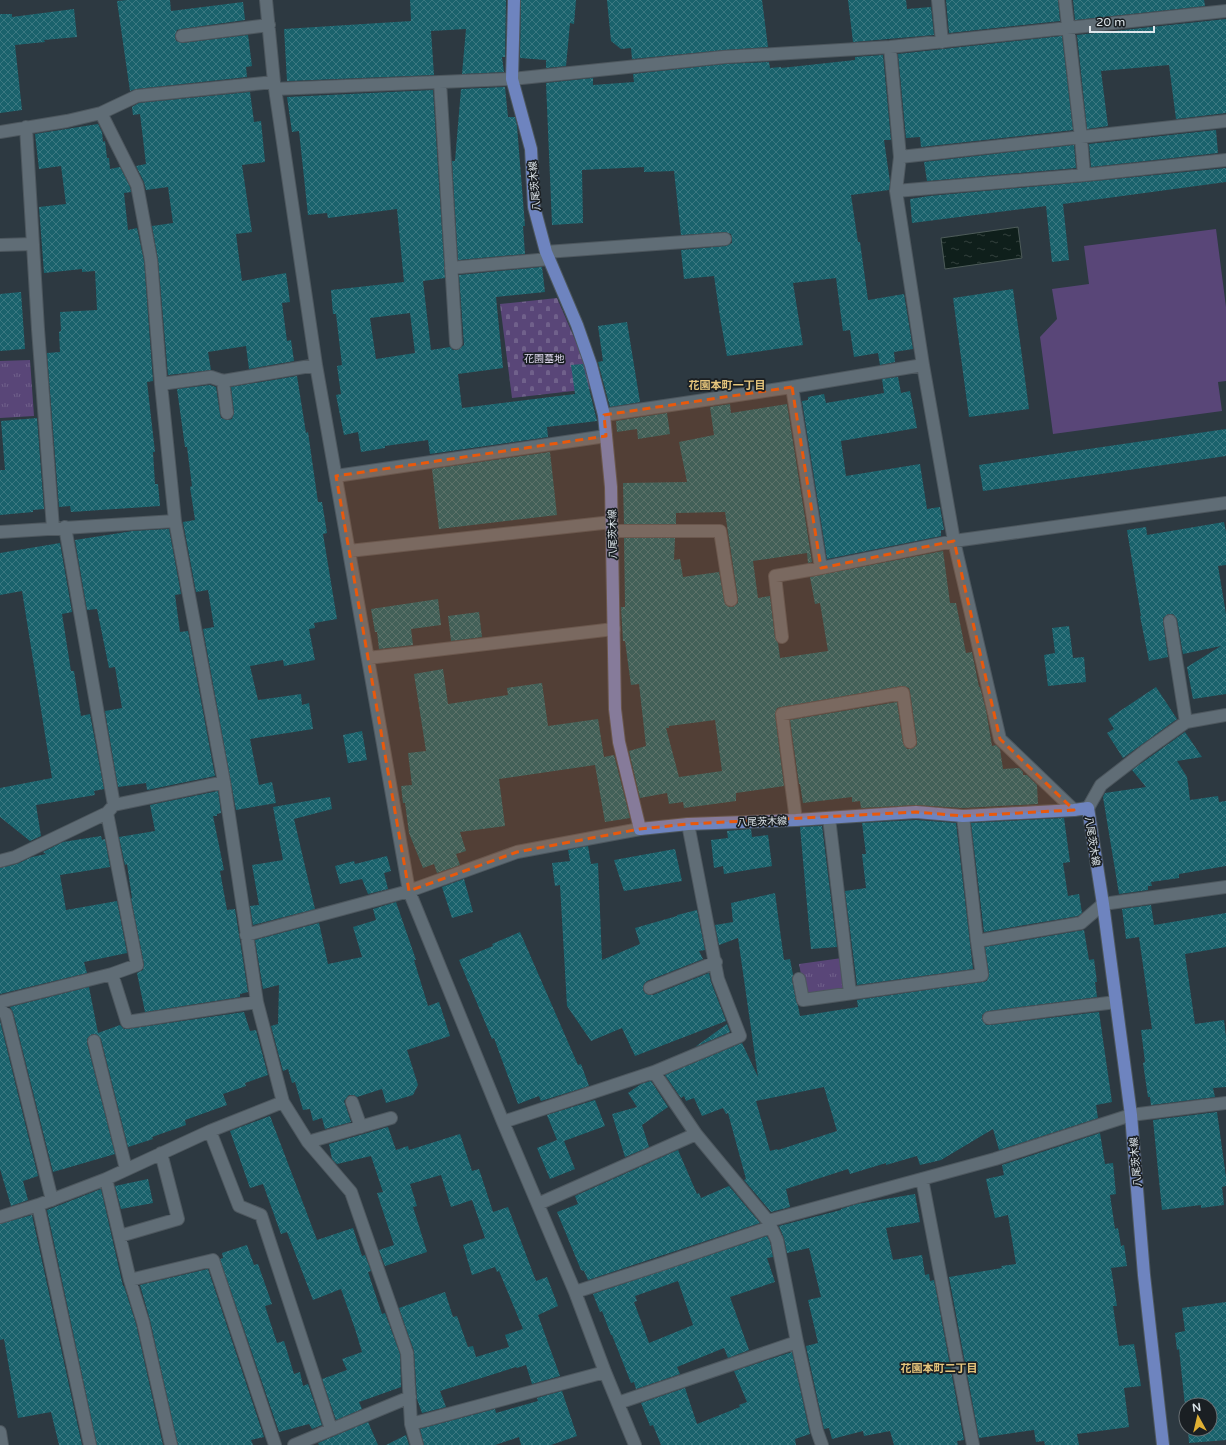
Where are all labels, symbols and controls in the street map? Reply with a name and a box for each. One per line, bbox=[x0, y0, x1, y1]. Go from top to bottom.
scale bar bbox=[1090, 8, 1154, 34]
text: 20 m bbox=[1096, 15, 1125, 29]
street label: 八尾茨木線 bbox=[527, 160, 543, 211]
park label: 花園墓地 bbox=[524, 353, 565, 365]
district label: 花園本町一丁目 bbox=[689, 379, 766, 392]
street label: 八尾茨木線 bbox=[607, 509, 619, 559]
street label: 八尾茨木線 bbox=[737, 815, 787, 829]
street label: 八尾茨木線 bbox=[1082, 816, 1102, 867]
street label: 八尾茨木線 bbox=[1128, 1136, 1144, 1187]
district label: 花園本町二丁目 bbox=[901, 1362, 978, 1375]
north arrow bbox=[1178, 1397, 1218, 1437]
text: N bbox=[1191, 1401, 1202, 1415]

